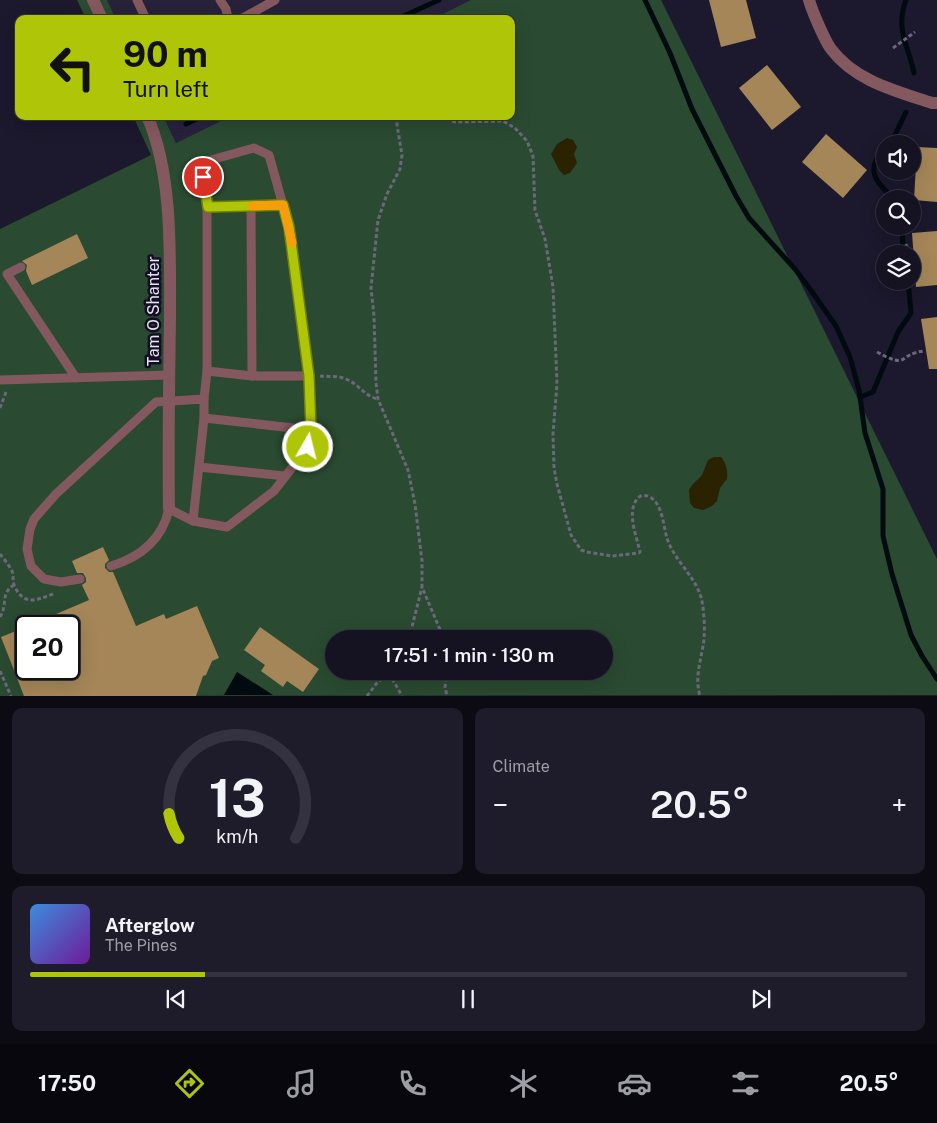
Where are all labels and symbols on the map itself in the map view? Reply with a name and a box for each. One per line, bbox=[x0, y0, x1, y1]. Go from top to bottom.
pin bbox=[182, 156, 224, 198]
street label: Tam O Shanter bbox=[144, 256, 163, 366]
position arrow bbox=[281, 420, 333, 472]
speed limit sign: 20 bbox=[15, 615, 80, 680]

